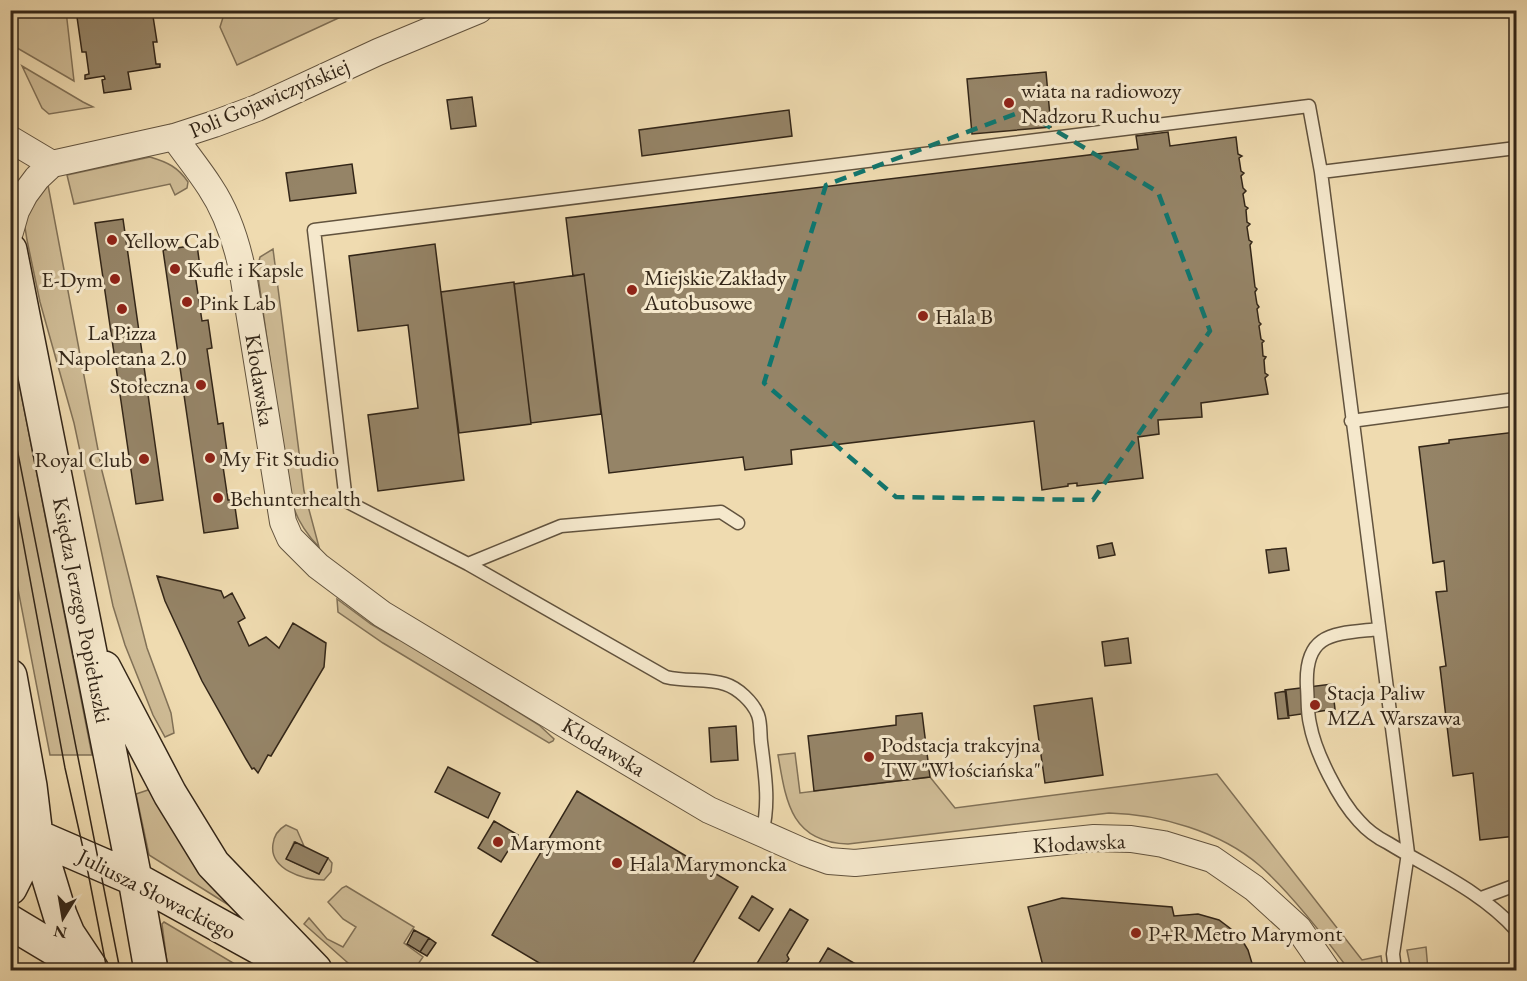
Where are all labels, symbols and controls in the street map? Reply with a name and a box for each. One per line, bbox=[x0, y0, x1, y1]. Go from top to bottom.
street label: Poli Gojawiczyńskiej bbox=[184, 51, 354, 145]
place label: wiata na radiowozy Nadzoru Ruchu bbox=[1021, 76, 1182, 130]
marker: wiata na radiowozy Nadzoru Ruchu bbox=[1002, 96, 1016, 110]
place label: Yellow Cab bbox=[124, 226, 219, 255]
marker: Yellow Cab bbox=[105, 233, 119, 247]
place label: Kufle i Kapsle bbox=[187, 255, 304, 284]
marker: Kufle i Kapsle bbox=[168, 262, 182, 276]
place label: Miejskie Zakłady Autobusowe bbox=[643, 263, 787, 317]
place label: E-Dym bbox=[41, 265, 103, 294]
marker: E-Dym bbox=[108, 272, 122, 286]
marker: Miejskie Zakłady Autobusowe bbox=[625, 283, 639, 297]
place label: Pink Lab bbox=[199, 288, 276, 317]
marker: Pink Lab bbox=[180, 295, 194, 309]
marker: La Pizza Napoletana 2.0 bbox=[115, 302, 129, 316]
place label: Hala B bbox=[935, 302, 993, 331]
marker: Hala B bbox=[916, 309, 930, 323]
place label: La Pizza Napoletana 2.0 bbox=[58, 318, 187, 372]
street label: Kłodawska bbox=[238, 332, 282, 428]
place label: Stołeczna bbox=[110, 371, 189, 400]
marker: Stołeczna bbox=[194, 378, 208, 392]
place label: My Fit Studio bbox=[222, 444, 339, 473]
place label: Royal Club bbox=[34, 445, 132, 474]
marker: My Fit Studio bbox=[203, 451, 217, 465]
marker: Royal Club bbox=[137, 452, 151, 466]
place label: Behunterhealth bbox=[230, 484, 361, 513]
marker: Behunterhealth bbox=[211, 491, 225, 505]
street label: Księdza Jerzego Popiełuszki bbox=[46, 495, 118, 725]
place label: Stacja Paliw MZA Warszawa bbox=[1327, 678, 1461, 732]
marker: Stacja Paliw MZA Warszawa bbox=[1308, 698, 1322, 712]
street label: Kłodawska bbox=[557, 711, 651, 783]
place label: Podstacja trakcyjna TW "Włościańska" bbox=[881, 730, 1041, 784]
marker: Podstacja trakcyjna TW "Włościańska" bbox=[862, 750, 876, 764]
street label: Kłodawska bbox=[1032, 826, 1126, 860]
place label: Marymont bbox=[510, 828, 602, 857]
marker: Marymont bbox=[491, 835, 505, 849]
street label: Juliusza Słowackiego bbox=[71, 841, 241, 946]
place label: Hala Marymoncka bbox=[629, 849, 787, 878]
marker: Hala Marymoncka bbox=[610, 856, 624, 870]
north arrow bbox=[33, 888, 93, 948]
place label: P+R Metro Marymont bbox=[1148, 919, 1342, 948]
text: N bbox=[52, 921, 69, 944]
marker: P+R Metro Marymont bbox=[1129, 926, 1143, 940]

